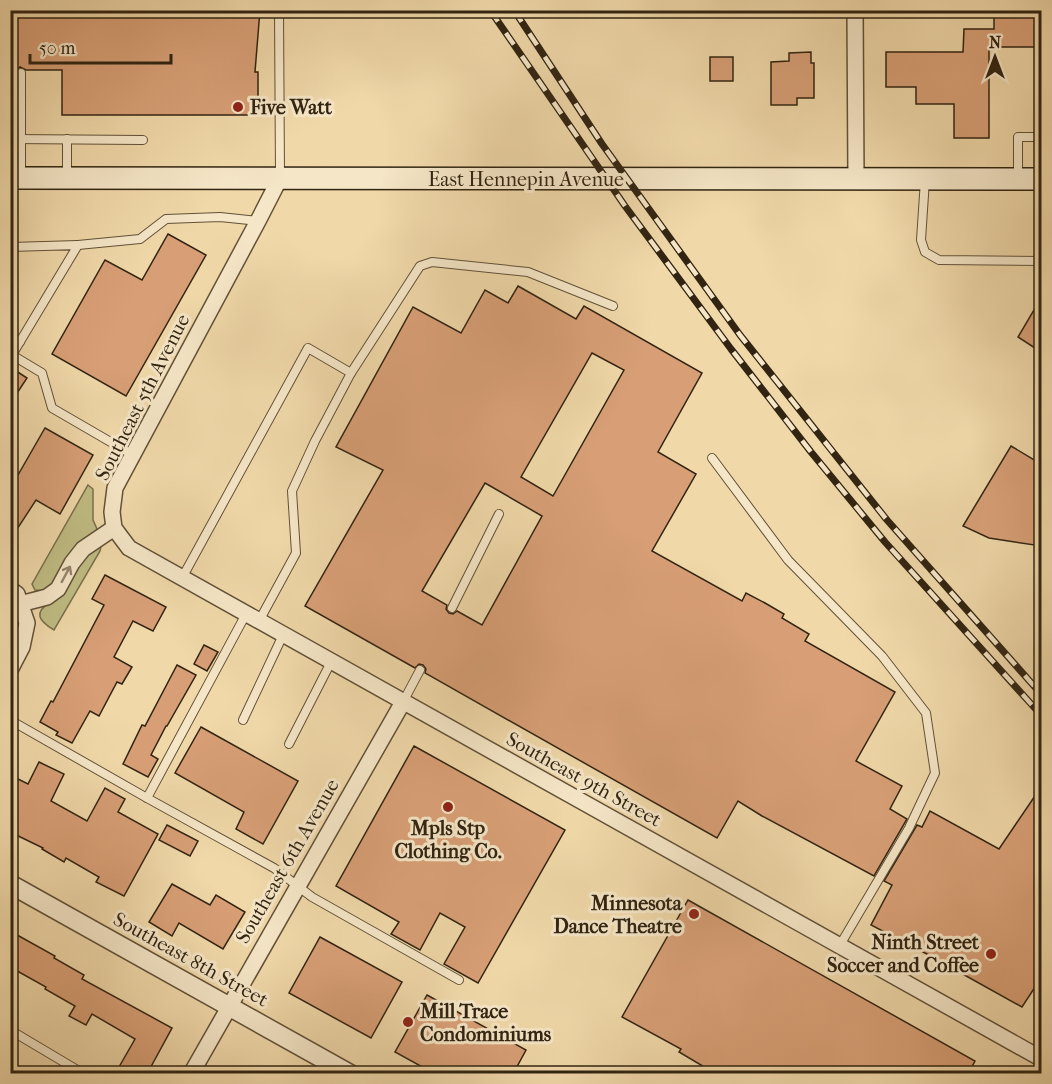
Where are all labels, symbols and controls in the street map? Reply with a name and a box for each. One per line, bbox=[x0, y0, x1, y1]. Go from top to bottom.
scale bar bbox=[30, 27, 171, 65]
north arrow bbox=[965, 27, 1025, 87]
text: N bbox=[989, 33, 1002, 52]
text: 50 m bbox=[39, 38, 76, 59]
place label: Five Watt bbox=[249, 96, 333, 119]
marker: Five Watt bbox=[231, 100, 245, 114]
street label: East Hennepin Avenue bbox=[428, 168, 624, 191]
street label: Southeast 5th Avenue bbox=[91, 310, 194, 484]
one-way arrow bbox=[61, 565, 73, 583]
street label: Southeast 9th Street bbox=[502, 727, 665, 832]
street label: Southeast 6th Avenue bbox=[231, 775, 344, 947]
marker: Mpls Stp Clothing Co. bbox=[441, 800, 455, 814]
place label: Mpls Stp Clothing Co. bbox=[394, 817, 502, 863]
place label: Minnesota Dance Theatre bbox=[553, 892, 683, 938]
street label: Southeast 8th Street bbox=[109, 907, 272, 1011]
marker: Minnesota Dance Theatre bbox=[687, 907, 701, 921]
place label: Ninth Street Soccer and Coffee bbox=[827, 931, 980, 977]
marker: Ninth Street Soccer and Coffee bbox=[984, 947, 998, 961]
place label: Mill Trace Condominiums bbox=[419, 1000, 552, 1046]
marker: Mill Trace Condominiums bbox=[401, 1015, 415, 1029]

